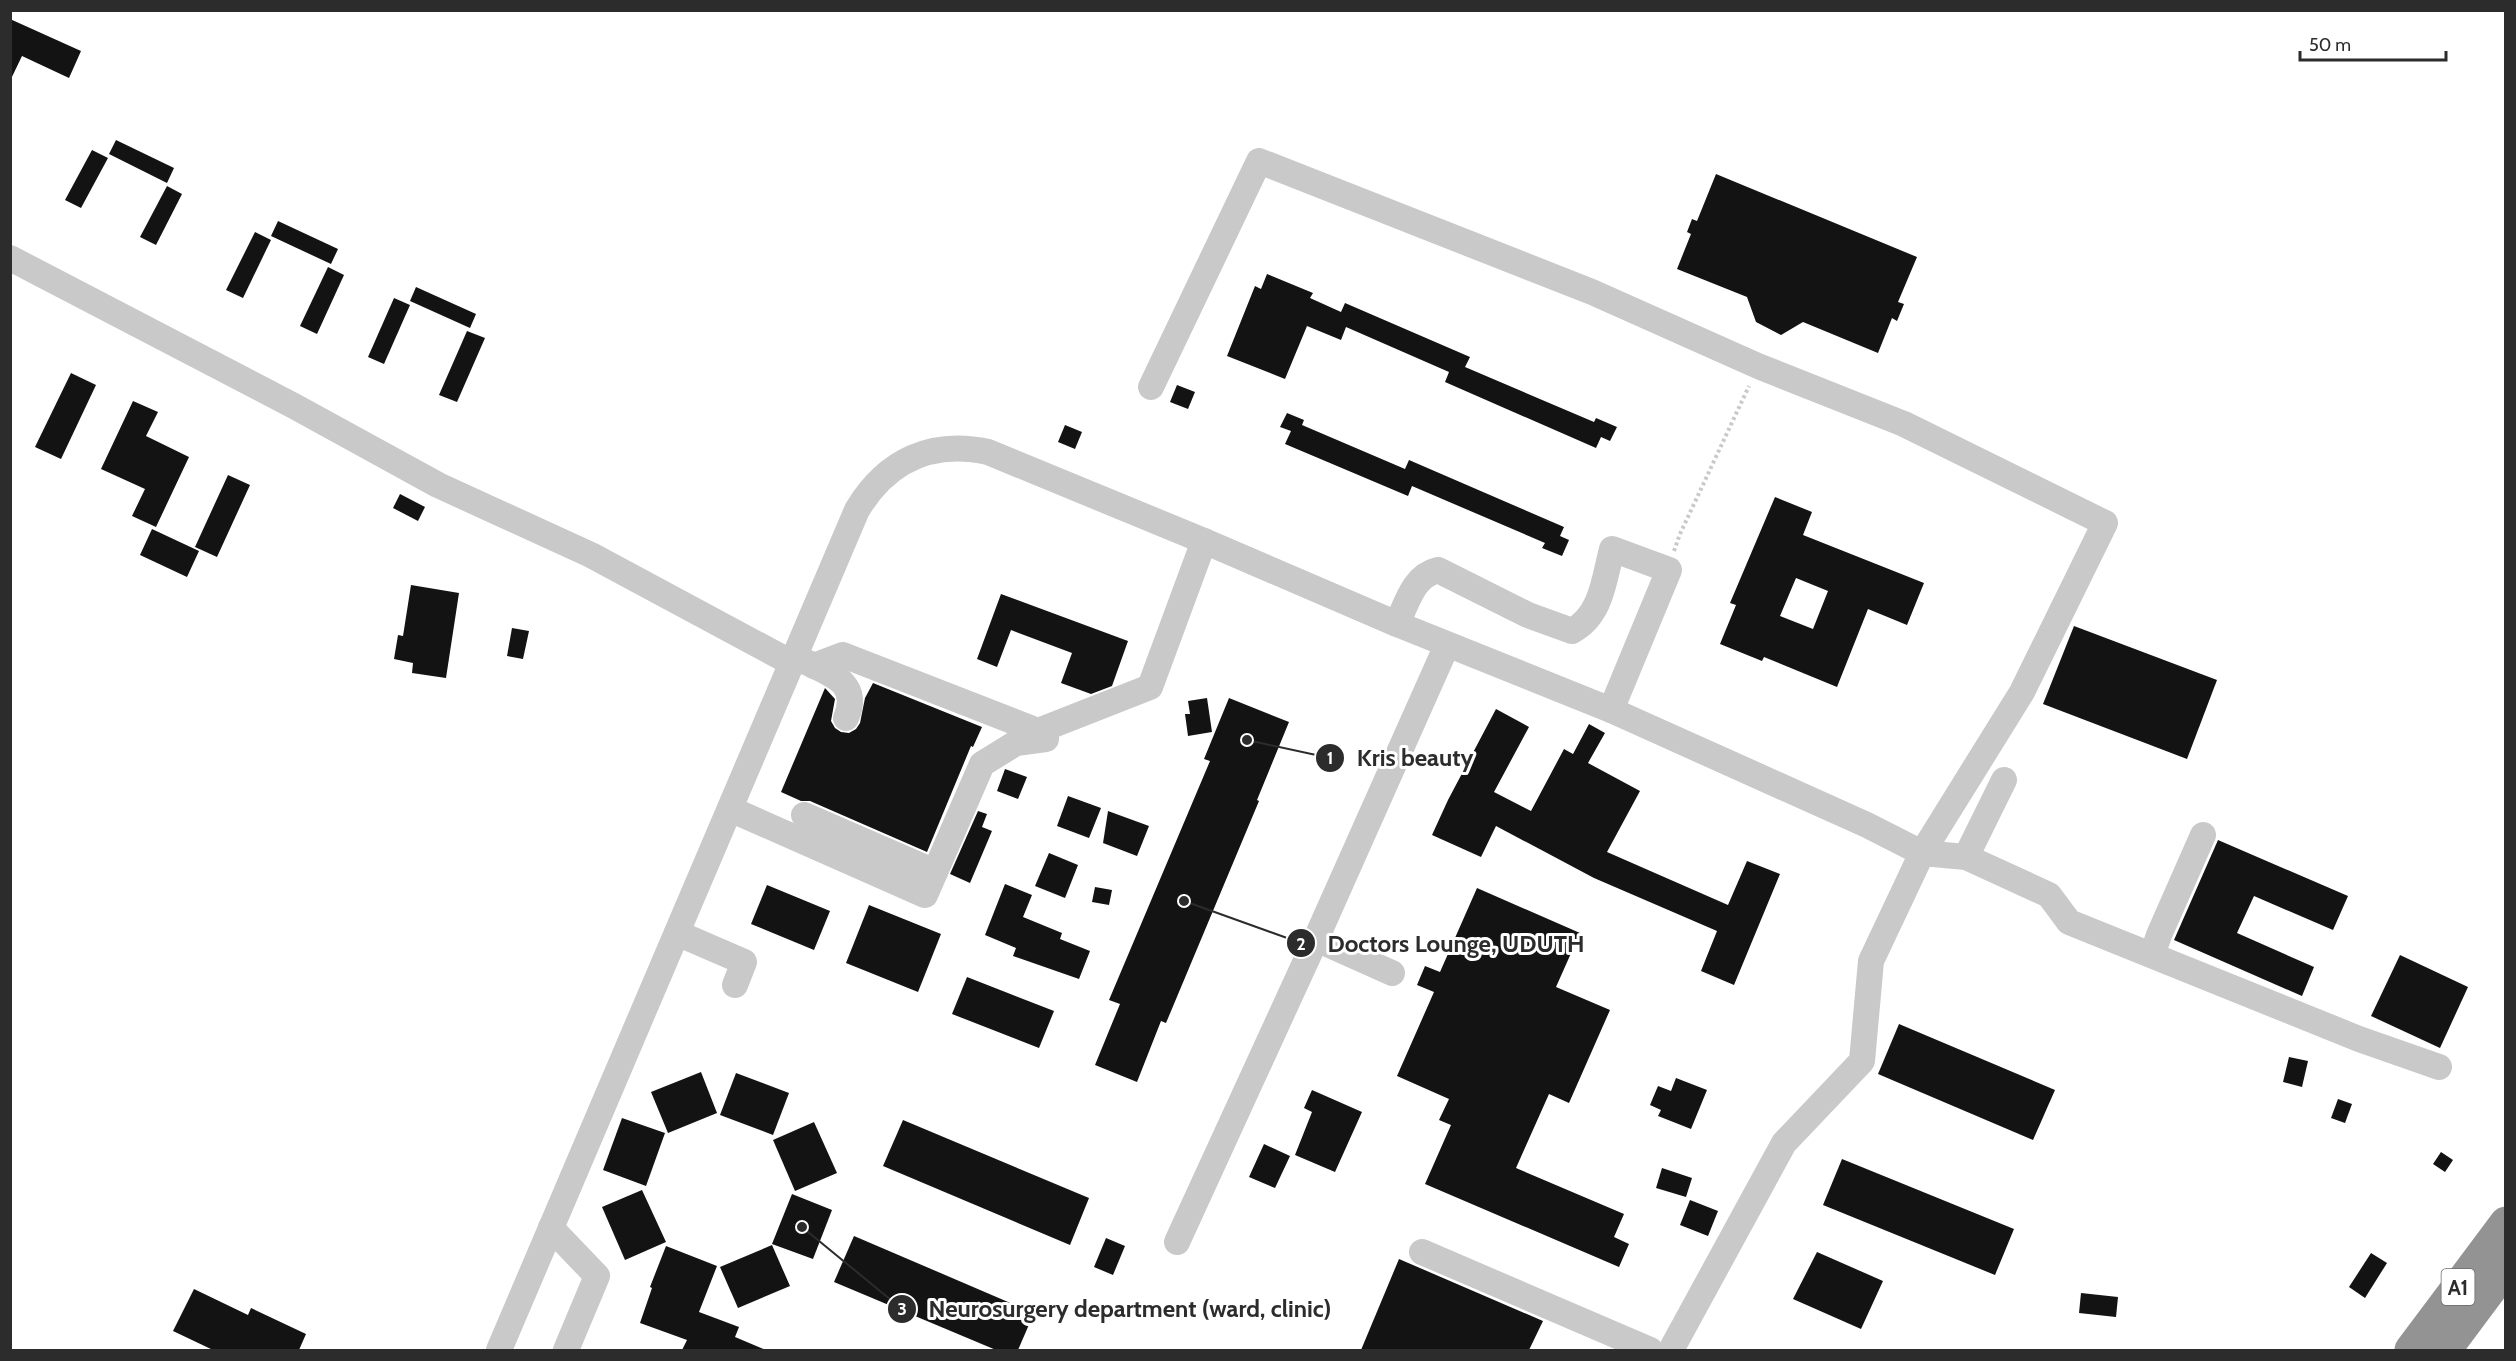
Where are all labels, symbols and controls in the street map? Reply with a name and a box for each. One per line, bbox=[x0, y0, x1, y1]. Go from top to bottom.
scale bar bbox=[2300, 24, 2446, 62]
text: 50 m bbox=[2309, 34, 2351, 56]
callout: Kris beauty bbox=[1315, 737, 1486, 779]
text: Kris beauty bbox=[1357, 743, 1473, 772]
text: 1 bbox=[1327, 747, 1333, 769]
callout: Doctors Lounge, UDUTH bbox=[1286, 922, 1597, 964]
text: Doctors Lounge, UDUTH bbox=[1328, 929, 1585, 958]
text: 2 bbox=[1296, 933, 1306, 955]
road number: A1 bbox=[2442, 1269, 2474, 1305]
callout: Neurosurgery department (ward, clinic) bbox=[887, 1288, 1344, 1330]
text: Neurosurgery department (ward, clinic) bbox=[929, 1294, 1331, 1323]
text: 3 bbox=[897, 1298, 907, 1320]

